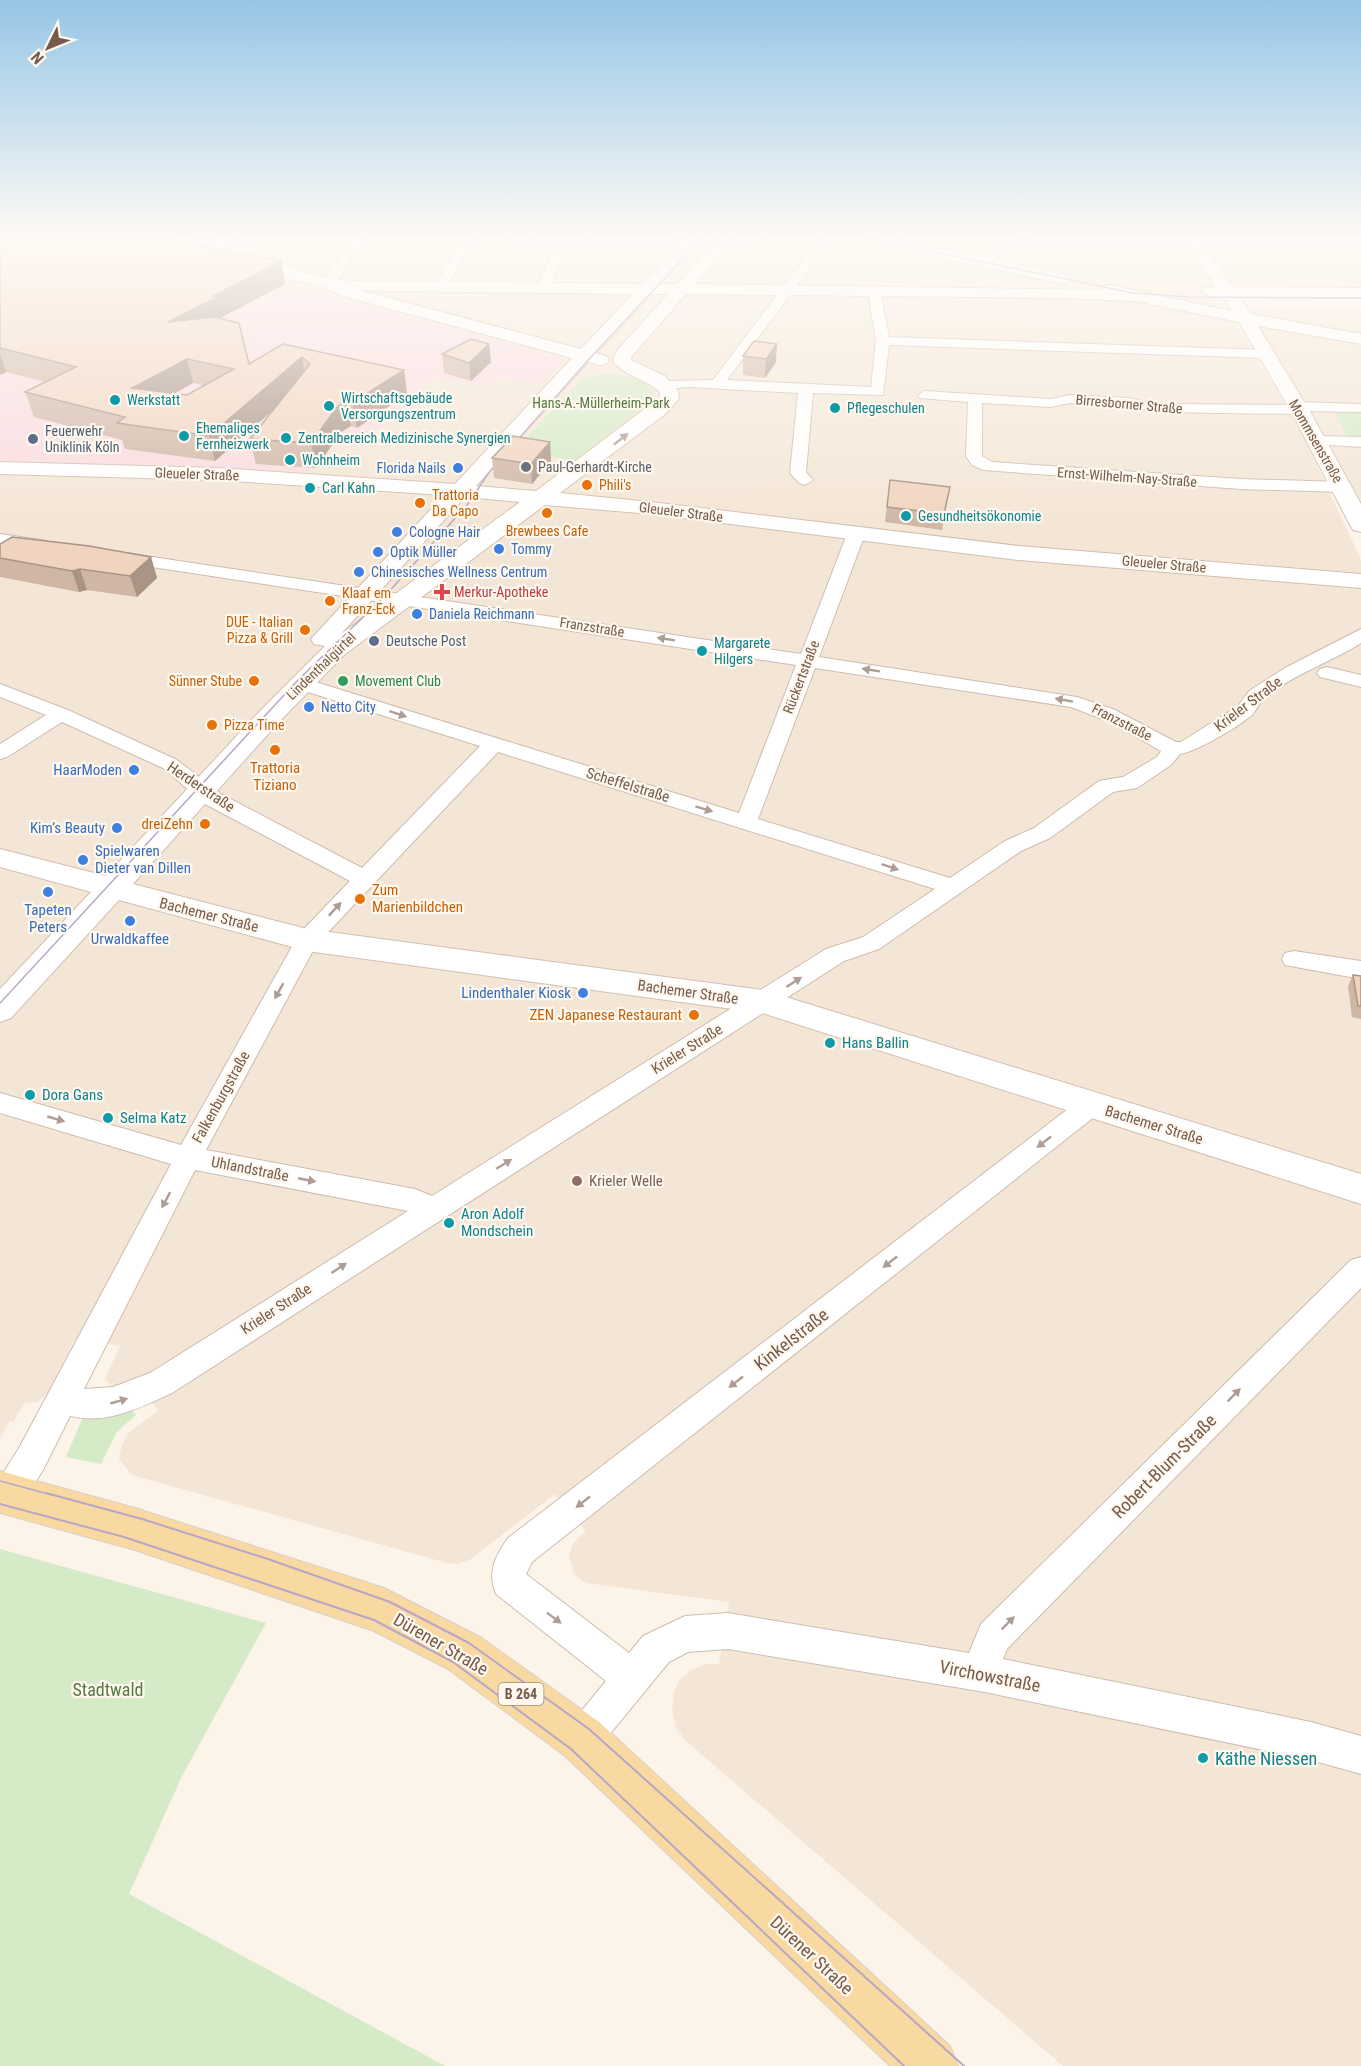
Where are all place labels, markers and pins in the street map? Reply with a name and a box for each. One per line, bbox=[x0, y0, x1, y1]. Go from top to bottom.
place label: Wirtschaftsgebäude Versorgungszentrum bbox=[341, 390, 456, 422]
place label: Werkstatt bbox=[127, 392, 180, 408]
marker: Werkstatt bbox=[108, 393, 122, 407]
marker: Wirtschaftsgebäude Versorgungszentrum bbox=[322, 399, 336, 413]
place label: Pflegeschulen bbox=[847, 400, 925, 416]
marker: Pflegeschulen bbox=[828, 401, 842, 415]
place label: Ehemaliges Fernheizwerk bbox=[196, 420, 270, 452]
place label: Feuerwehr Uniklinik Köln bbox=[45, 423, 120, 455]
marker: Ehemaliges Fernheizwerk bbox=[177, 429, 191, 443]
place label: Zentralbereich Medizinische Synergien bbox=[298, 430, 510, 446]
marker: Zentralbereich Medizinische Synergien bbox=[279, 431, 293, 445]
marker: Feuerwehr Uniklinik Köln bbox=[26, 432, 40, 446]
place label: Wohnheim bbox=[302, 452, 360, 468]
marker: Wohnheim bbox=[283, 453, 297, 467]
place label: Paul-Gerhardt-Kirche bbox=[538, 459, 652, 475]
place label: Florida Nails bbox=[376, 460, 446, 476]
marker: Paul-Gerhardt-Kirche bbox=[519, 460, 533, 474]
marker: Florida Nails bbox=[451, 461, 465, 475]
place label: Phili's bbox=[599, 477, 631, 493]
marker: Phili's bbox=[580, 478, 594, 492]
place label: Carl Kahn bbox=[322, 480, 375, 496]
marker: Carl Kahn bbox=[303, 481, 317, 495]
place label: Trattoria Da Capo bbox=[432, 487, 479, 519]
marker: Trattoria Da Capo bbox=[413, 496, 427, 510]
marker: Brewbees Cafe bbox=[540, 506, 554, 520]
place label: Gesundheitsökonomie bbox=[918, 508, 1042, 524]
marker: Gesundheitsökonomie bbox=[899, 509, 913, 523]
place label: Brewbees Cafe bbox=[506, 523, 589, 539]
place label: Cologne Hair bbox=[409, 524, 481, 540]
marker: Cologne Hair bbox=[390, 525, 404, 539]
place label: Tommy bbox=[511, 541, 552, 557]
marker: Tommy bbox=[492, 542, 506, 556]
place label: Optik Müller bbox=[390, 544, 457, 560]
marker: Optik Müller bbox=[371, 545, 385, 559]
place label: Chinesisches Wellness Centrum bbox=[371, 564, 547, 580]
marker: Chinesisches Wellness Centrum bbox=[352, 565, 366, 579]
place label: Merkur-Apotheke bbox=[454, 584, 549, 600]
place label: Klaaf em Franz-Eck bbox=[342, 585, 396, 617]
marker: Merkur-Apotheke bbox=[435, 585, 449, 599]
marker: Klaaf em Franz-Eck bbox=[323, 594, 337, 608]
place label: Daniela Reichmann bbox=[429, 606, 535, 622]
marker: Daniela Reichmann bbox=[410, 607, 424, 621]
place label: DUE - Italian Pizza & Grill bbox=[226, 614, 293, 646]
marker: DUE - Italian Pizza & Grill bbox=[298, 623, 312, 637]
place label: Deutsche Post bbox=[386, 633, 466, 649]
marker: Deutsche Post bbox=[367, 634, 381, 648]
place label: Margarete Hilgers bbox=[714, 635, 771, 667]
marker: Margarete Hilgers bbox=[695, 644, 709, 658]
place label: Sünner Stube bbox=[169, 673, 242, 689]
place label: Movement Club bbox=[355, 673, 441, 689]
marker: Sünner Stube bbox=[247, 674, 261, 688]
marker: Movement Club bbox=[336, 674, 350, 688]
place label: Netto City bbox=[321, 699, 376, 715]
marker: Netto City bbox=[302, 700, 316, 714]
place label: Pizza Time bbox=[224, 717, 285, 733]
marker: Pizza Time bbox=[205, 718, 219, 732]
marker: Trattoria Tiziano bbox=[268, 743, 282, 757]
place label: Trattoria Tiziano bbox=[250, 759, 300, 794]
place label: HaarModen bbox=[53, 761, 122, 779]
marker: HaarModen bbox=[127, 763, 141, 777]
place label: dreiZehn bbox=[141, 815, 193, 833]
marker: dreiZehn bbox=[198, 817, 212, 831]
place label: Kim’s Beauty bbox=[30, 819, 105, 837]
marker: Kim’s Beauty bbox=[110, 821, 124, 835]
place label: Spielwaren Dieter van Dillen bbox=[95, 842, 191, 877]
marker: Spielwaren Dieter van Dillen bbox=[76, 853, 90, 867]
place label: Zum Marienbildchen bbox=[372, 881, 463, 916]
marker: Tapeten Peters bbox=[41, 885, 55, 899]
marker: Zum Marienbildchen bbox=[353, 892, 367, 906]
place label: Tapeten Peters bbox=[24, 901, 72, 936]
marker: Urwaldkaffee bbox=[123, 914, 137, 928]
place label: Urwaldkaffee bbox=[91, 930, 169, 948]
place label: Lindenthaler Kiosk bbox=[461, 984, 571, 1002]
marker: Lindenthaler Kiosk bbox=[576, 986, 590, 1000]
place label: ZEN Japanese Restaurant bbox=[529, 1006, 682, 1024]
marker: ZEN Japanese Restaurant bbox=[687, 1008, 701, 1022]
place label: Hans Ballin bbox=[842, 1034, 909, 1052]
marker: Hans Ballin bbox=[823, 1036, 837, 1050]
place label: Dora Gans bbox=[42, 1086, 103, 1104]
marker: Dora Gans bbox=[23, 1088, 37, 1102]
place label: Selma Katz bbox=[120, 1109, 187, 1127]
marker: Selma Katz bbox=[101, 1111, 115, 1125]
place label: Krieler Welle bbox=[589, 1172, 663, 1190]
marker: Krieler Welle bbox=[570, 1174, 584, 1188]
place label: Aron Adolf Mondschein bbox=[461, 1205, 533, 1240]
marker: Aron Adolf Mondschein bbox=[442, 1216, 456, 1230]
place label: Käthe Niessen bbox=[1215, 1748, 1317, 1769]
marker: Käthe Niessen bbox=[1196, 1751, 1210, 1765]

